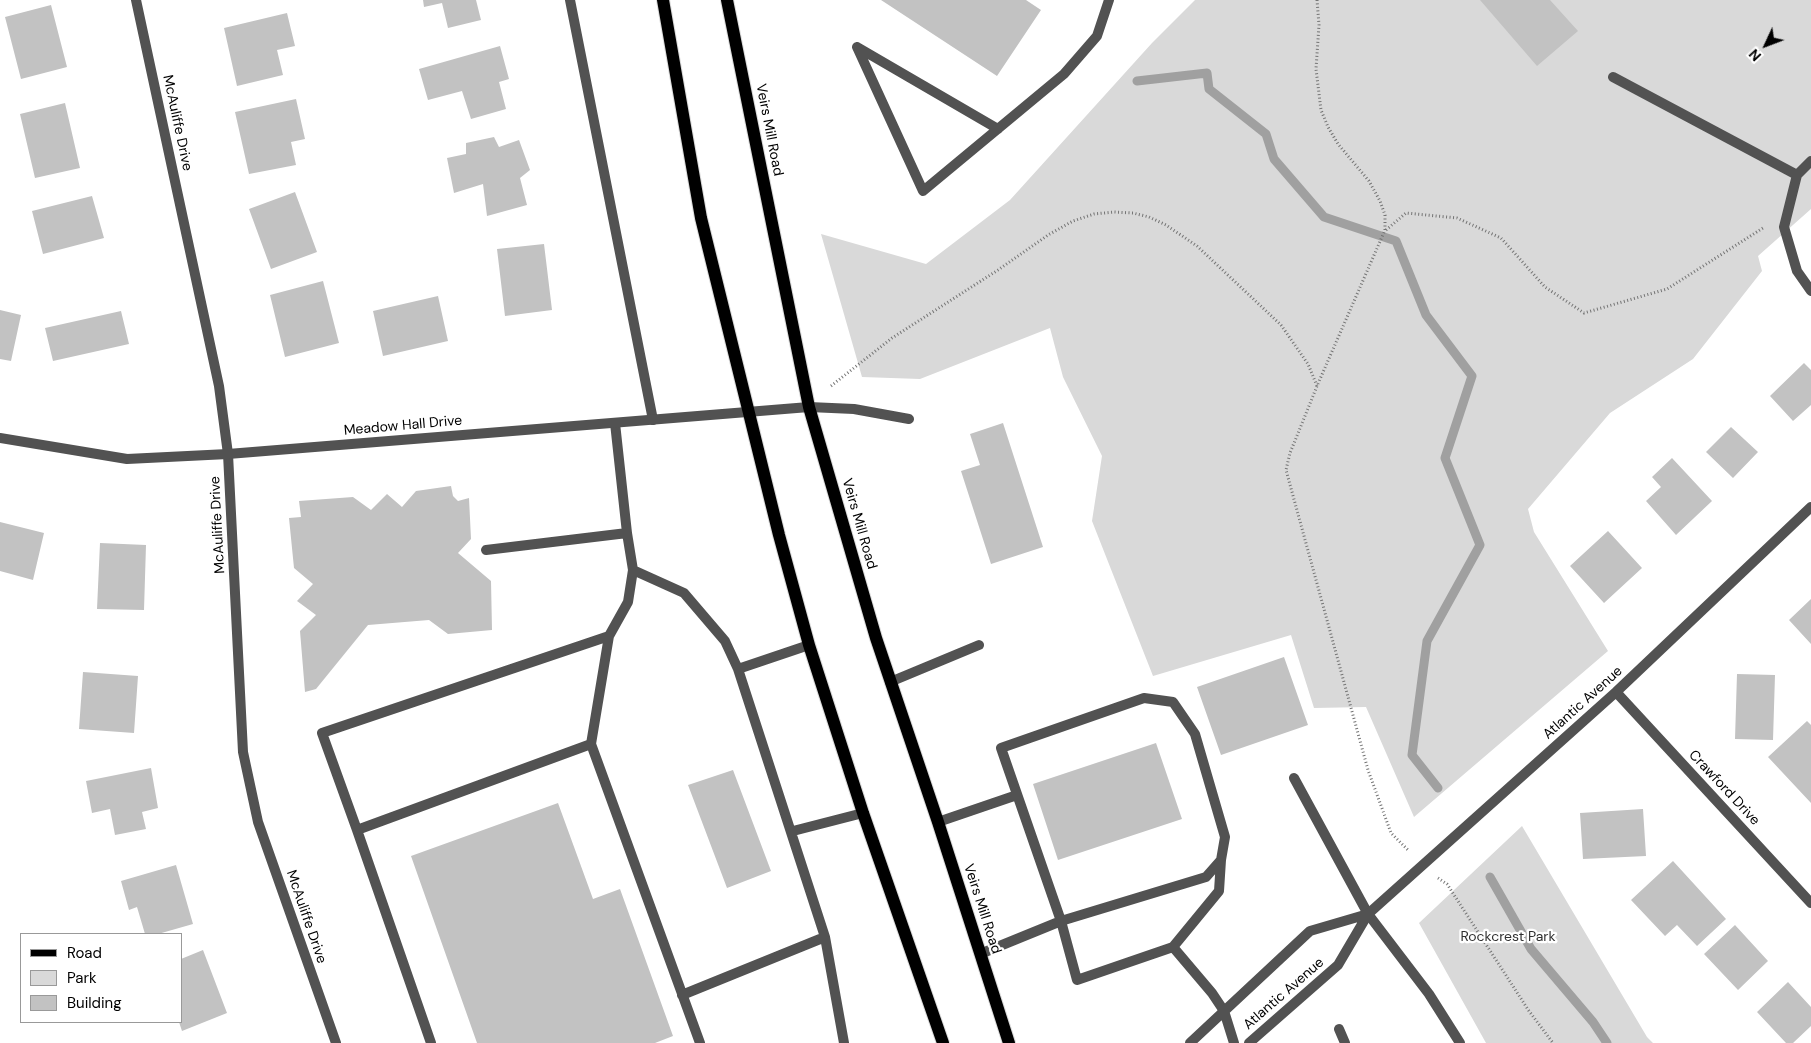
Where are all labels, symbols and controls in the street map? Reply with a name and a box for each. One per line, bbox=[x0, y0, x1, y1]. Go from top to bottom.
north arrow bbox=[1741, 20, 1791, 70]
text: N bbox=[1745, 45, 1765, 65]
street label: McAuliffe Drive bbox=[159, 74, 195, 172]
street label: Veirs Mill Road bbox=[752, 83, 786, 177]
street label: Meadow Hall Drive bbox=[343, 412, 463, 440]
street label: McAuliffe Drive bbox=[207, 476, 229, 574]
street label: Veirs Mill Road bbox=[838, 477, 880, 571]
street label: Atlantic Avenue bbox=[1540, 663, 1626, 743]
street label: Crawford Drive bbox=[1685, 747, 1763, 829]
street label: Veirs Mill Road bbox=[960, 862, 1004, 956]
street label: McAuliffe Drive bbox=[282, 868, 330, 966]
park label: Rockcrest Park bbox=[1460, 929, 1556, 945]
legend bbox=[20, 933, 182, 1023]
text: Road bbox=[67, 943, 102, 963]
street label: Atlantic Avenue bbox=[1240, 954, 1328, 1034]
text: Park bbox=[67, 968, 97, 988]
text: Building bbox=[67, 993, 122, 1013]

